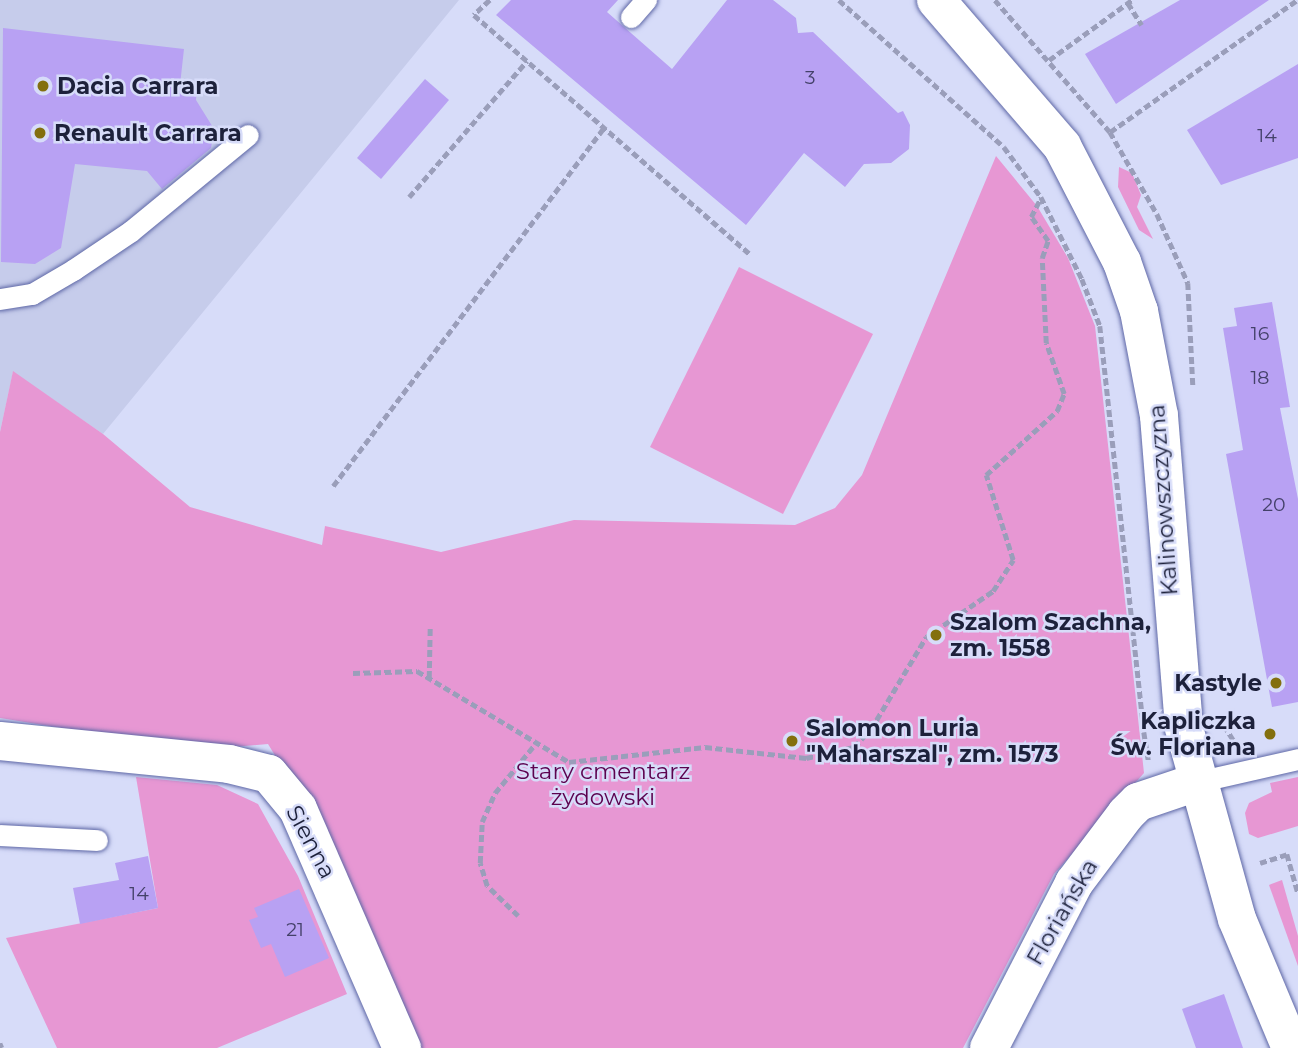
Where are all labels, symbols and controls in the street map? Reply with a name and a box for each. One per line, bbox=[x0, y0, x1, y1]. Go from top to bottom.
house number: 3 bbox=[805, 67, 815, 89]
place label: Dacia Carrara bbox=[57, 72, 218, 100]
marker: Dacia Carrara bbox=[35, 78, 51, 94]
place label: Renault Carrara bbox=[54, 119, 242, 147]
marker: Renault Carrara bbox=[32, 125, 48, 141]
house number: 14 bbox=[1257, 125, 1277, 147]
house number: 16 bbox=[1251, 323, 1269, 345]
house number: 18 bbox=[1251, 367, 1269, 389]
street label: Kalinowszczyzna bbox=[1143, 403, 1183, 597]
house number: 20 bbox=[1262, 494, 1286, 516]
place label: Szalom Szachna, zm. 1558 bbox=[950, 608, 1151, 662]
marker: Szalom Szachna, zm. 1558 bbox=[928, 627, 944, 643]
place label: Kastyle bbox=[1174, 669, 1262, 697]
marker: Kastyle bbox=[1268, 675, 1284, 691]
place label: Kapliczka Św. Floriana bbox=[1110, 707, 1256, 761]
place label: Salomon Luria "Maharszal", zm. 1573 bbox=[806, 714, 1059, 768]
marker: Kapliczka Św. Floriana bbox=[1262, 726, 1278, 742]
marker: Salomon Luria "Maharszal", zm. 1573 bbox=[784, 733, 800, 749]
park label: Stary cmentarz żydowski bbox=[516, 757, 690, 811]
street label: Sienna bbox=[280, 801, 342, 883]
street label: Floriańska bbox=[1021, 854, 1103, 970]
house number: 14 bbox=[129, 883, 149, 905]
house number: 21 bbox=[286, 919, 304, 941]

